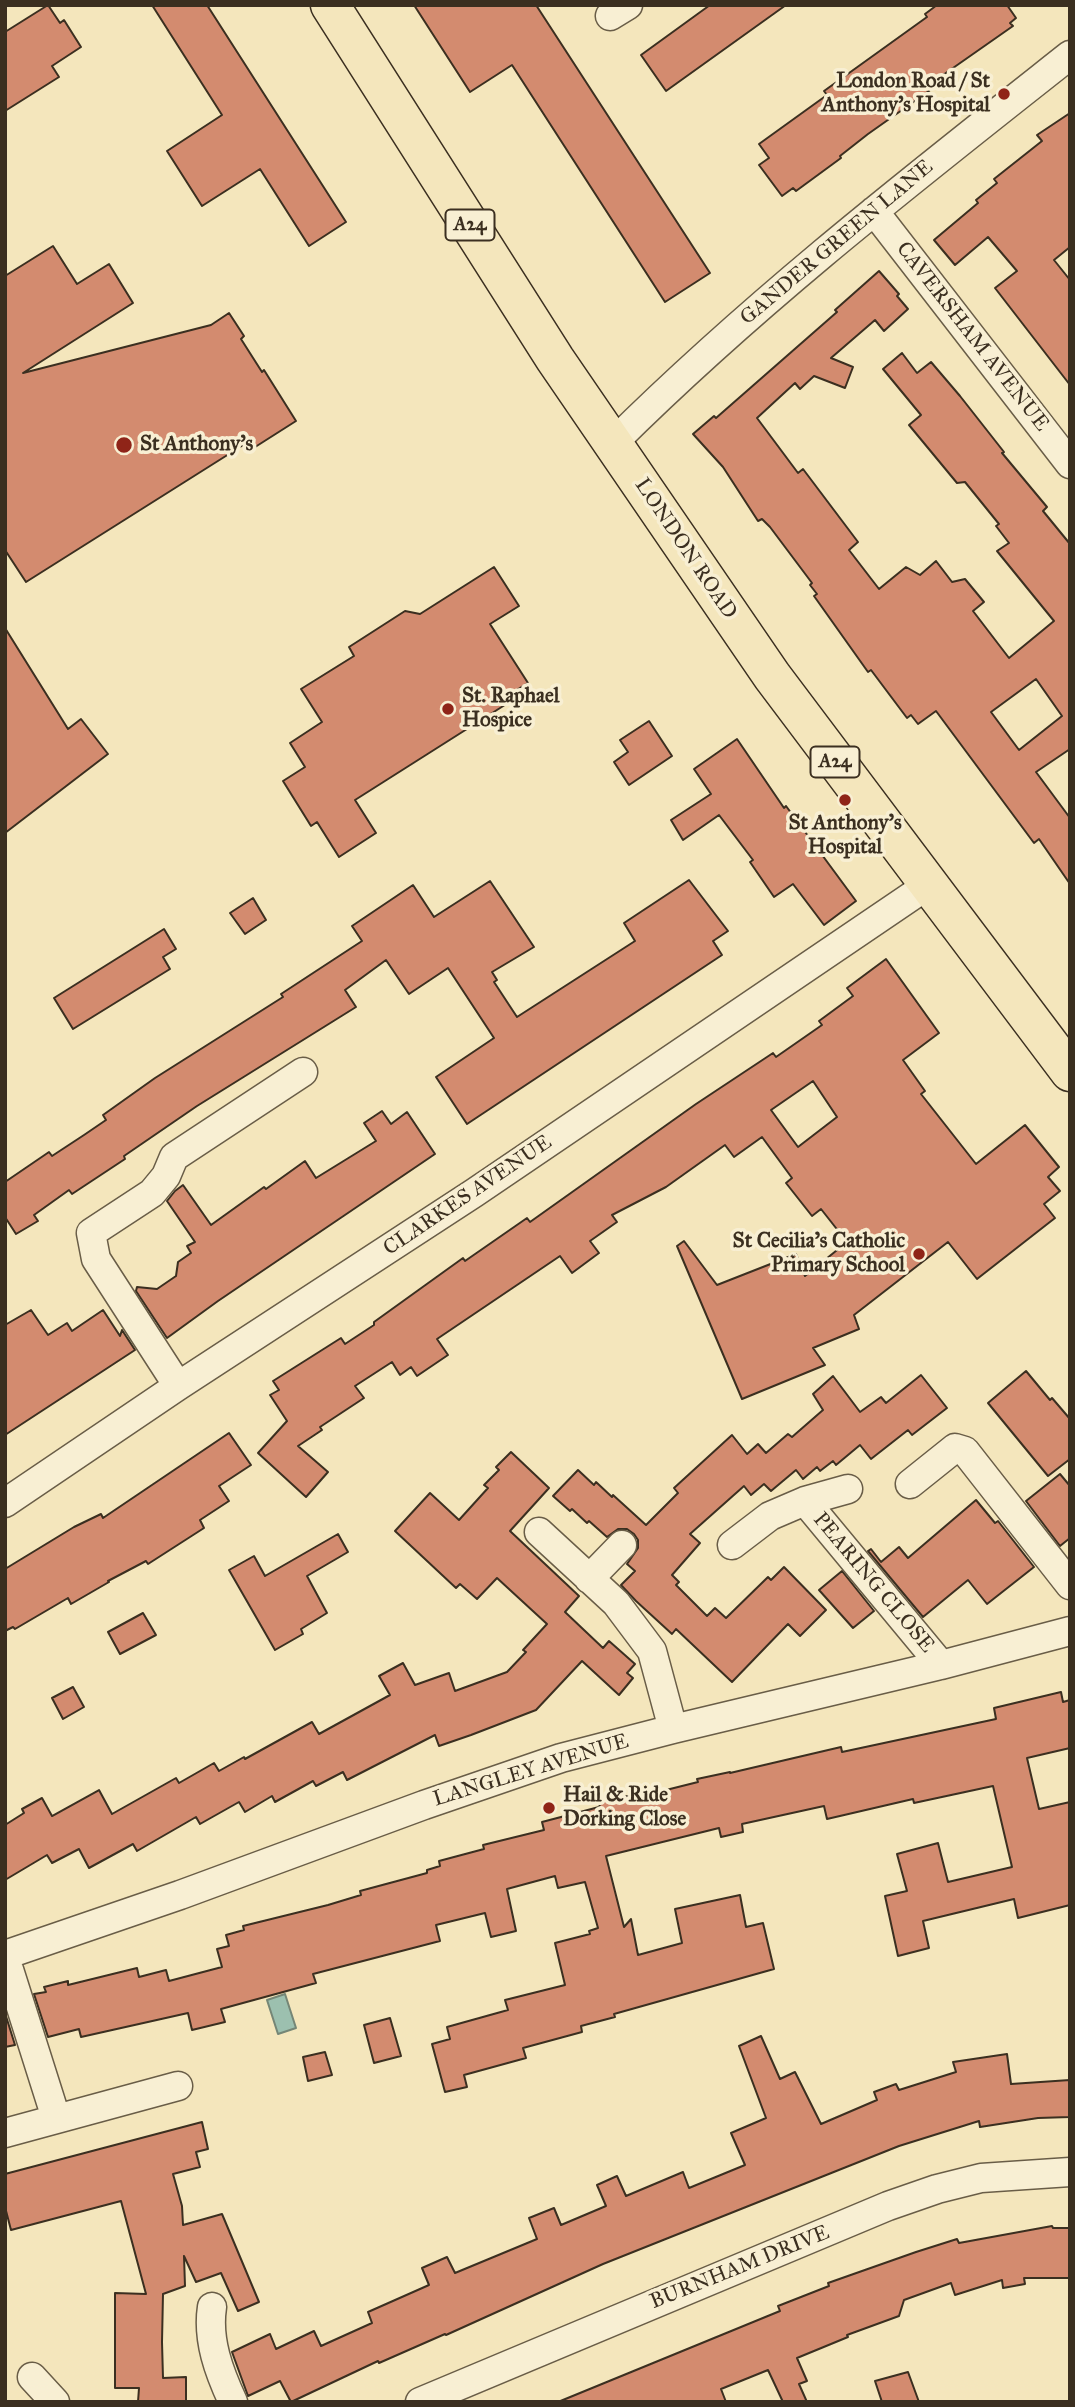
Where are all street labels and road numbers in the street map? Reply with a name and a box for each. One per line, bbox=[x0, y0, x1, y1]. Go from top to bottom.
street label: GANDER GREEN LANE bbox=[736, 155, 938, 331]
road number: A24 bbox=[446, 210, 494, 241]
street label: CAVERSHAM AVENUE bbox=[890, 237, 1054, 437]
street label: LONDON ROAD bbox=[629, 474, 741, 624]
road number: A24 bbox=[810, 747, 860, 778]
street label: CLARKES AVENUE bbox=[379, 1130, 557, 1262]
street label: PEARING CLOSE bbox=[807, 1508, 939, 1658]
street label: LANGLEY AVENUE bbox=[430, 1729, 632, 1813]
street label: BURNHAM DRIVE bbox=[647, 2221, 833, 2315]

